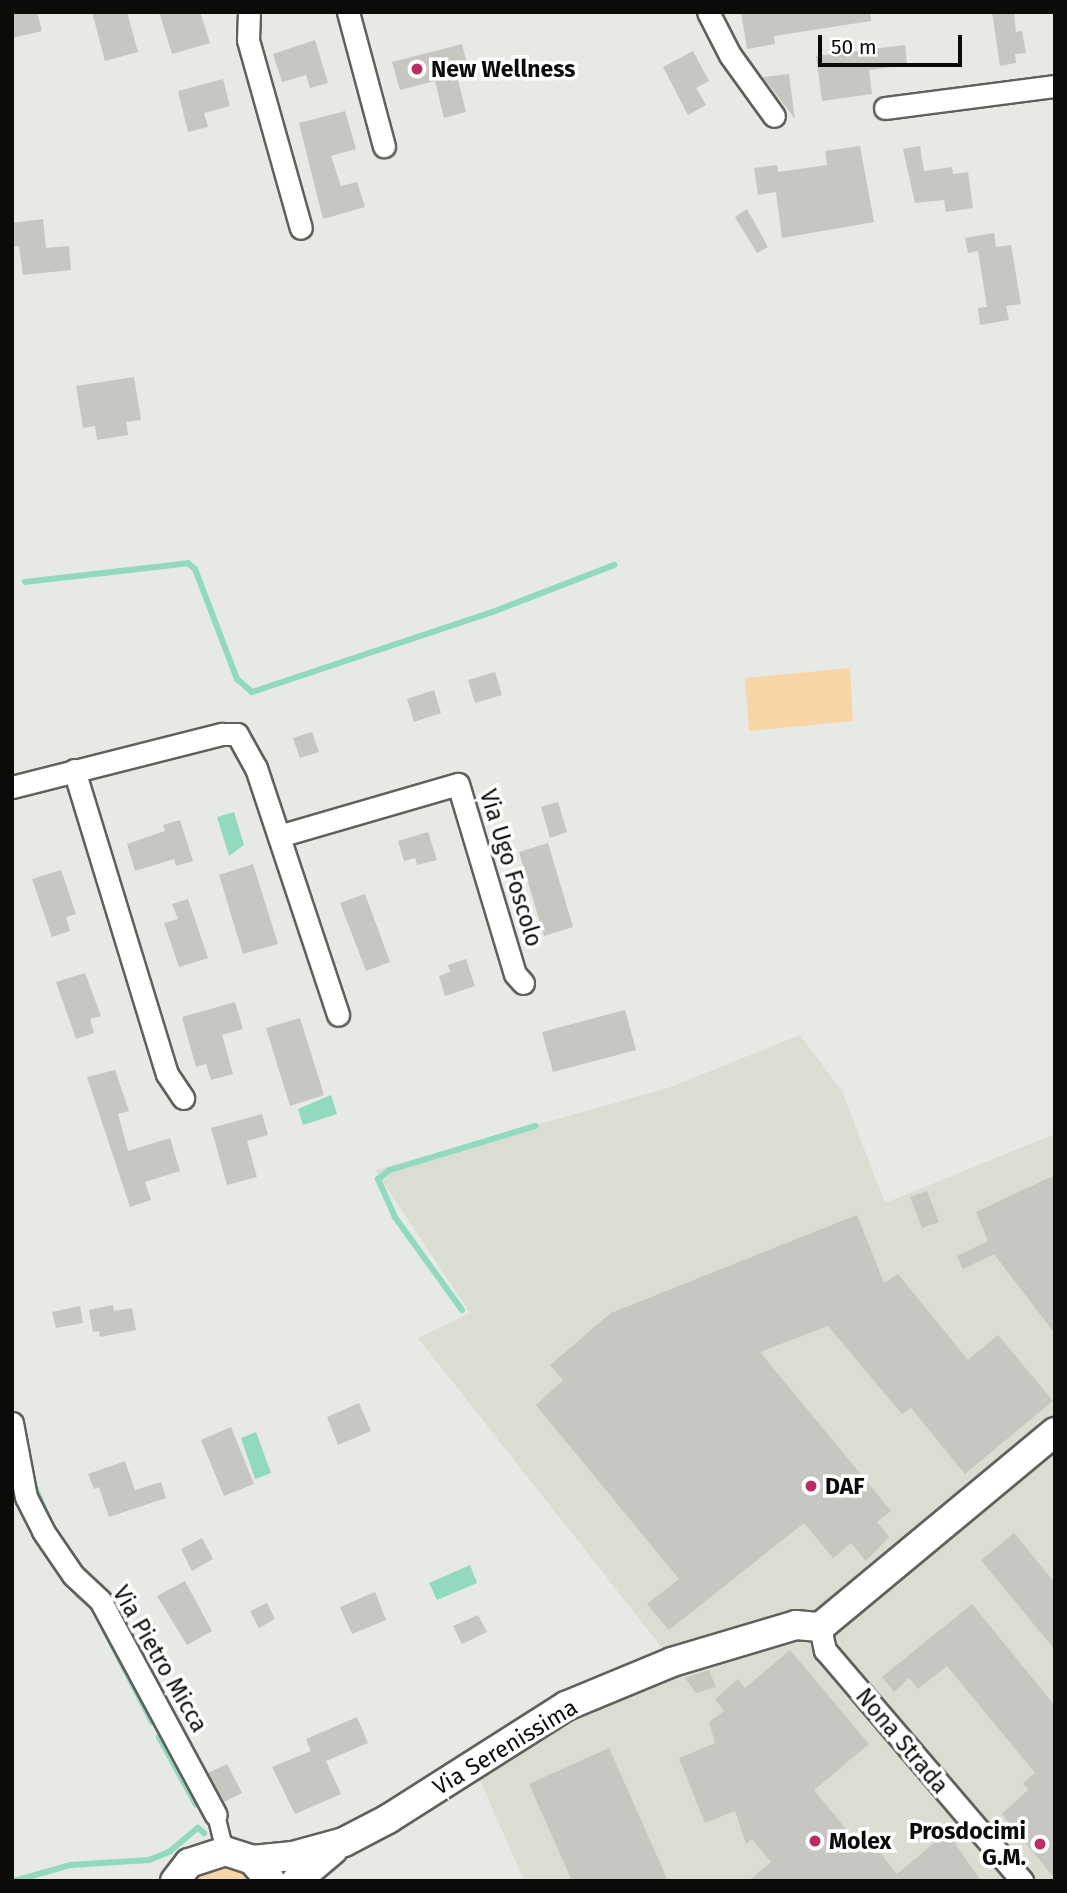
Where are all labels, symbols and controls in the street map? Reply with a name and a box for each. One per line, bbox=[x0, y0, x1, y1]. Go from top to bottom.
scale bar bbox=[822, 21, 965, 65]
text: 50 m bbox=[831, 34, 877, 60]
place label: New Wellness bbox=[431, 55, 575, 83]
marker: New Wellness bbox=[409, 61, 425, 77]
street label: Via Ugo Foscolo bbox=[474, 786, 548, 950]
place label: DAF bbox=[825, 1472, 865, 1500]
marker: DAF bbox=[803, 1478, 819, 1494]
street label: Via Pietro Micca bbox=[107, 1581, 213, 1737]
street label: Nona Strada bbox=[850, 1683, 954, 1799]
street label: Via Serenissima bbox=[428, 1693, 582, 1801]
place label: Prosdocimi G.M. bbox=[909, 1817, 1026, 1871]
place label: Molex bbox=[829, 1827, 891, 1855]
marker: Molex bbox=[807, 1833, 823, 1849]
marker: Prosdocimi G.M. bbox=[1032, 1836, 1048, 1852]

